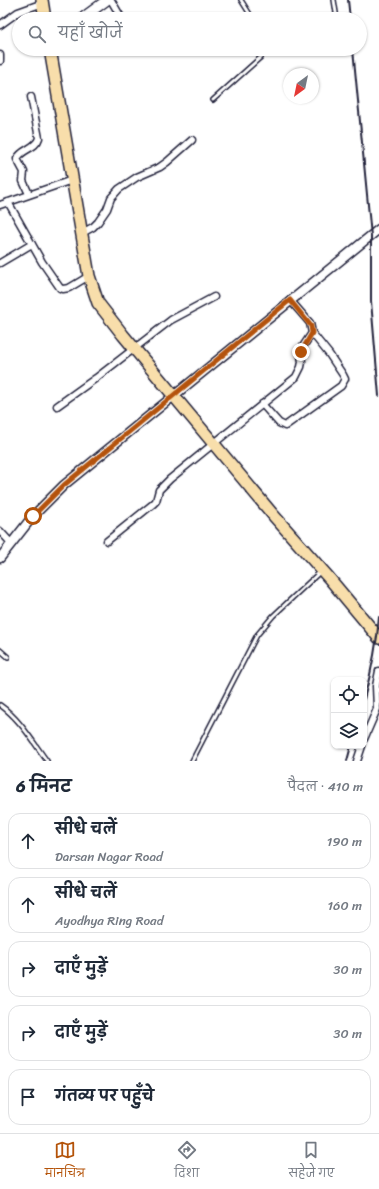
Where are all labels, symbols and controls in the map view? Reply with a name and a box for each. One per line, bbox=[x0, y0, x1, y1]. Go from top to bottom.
search box bbox=[12, 12, 367, 56]
text: यहाँ खोजें bbox=[58, 20, 123, 46]
icon: search bbox=[26, 23, 48, 45]
north arrow bbox=[283, 68, 319, 104]
route end bbox=[292, 343, 310, 361]
route start bbox=[24, 507, 42, 525]
map controls bbox=[331, 677, 367, 749]
button: locate bbox=[331, 677, 367, 713]
button: layers bbox=[331, 713, 367, 749]
text: 6 मिनट bbox=[16, 771, 71, 801]
text: पैदल · 410 m bbox=[287, 775, 363, 798]
text: सीधे चलें bbox=[55, 816, 116, 842]
icon: ahead bbox=[17, 830, 39, 852]
text: 190 m bbox=[327, 830, 362, 853]
text: Darsan Nagar Road bbox=[55, 845, 163, 868]
text: सीधे चलें bbox=[55, 880, 116, 906]
icon: ahead bbox=[17, 894, 39, 916]
text: 160 m bbox=[327, 894, 362, 917]
text: Ayodhya Ring Road bbox=[55, 909, 164, 932]
text: दाएँ मुड़ें bbox=[55, 955, 107, 981]
icon: right bbox=[17, 958, 39, 980]
text: 30 m bbox=[333, 958, 362, 981]
text: दाएँ मुड़ें bbox=[55, 1019, 107, 1045]
icon: right bbox=[17, 1022, 39, 1044]
text: 30 m bbox=[333, 1022, 362, 1045]
text: गंतव्य पर पहुँचे bbox=[55, 1083, 154, 1109]
icon: arrive bbox=[17, 1086, 39, 1108]
tab: मानचित्र bbox=[45, 1139, 85, 1185]
tab: दिशा bbox=[174, 1139, 199, 1185]
tab: सहेजे गए bbox=[289, 1139, 334, 1185]

